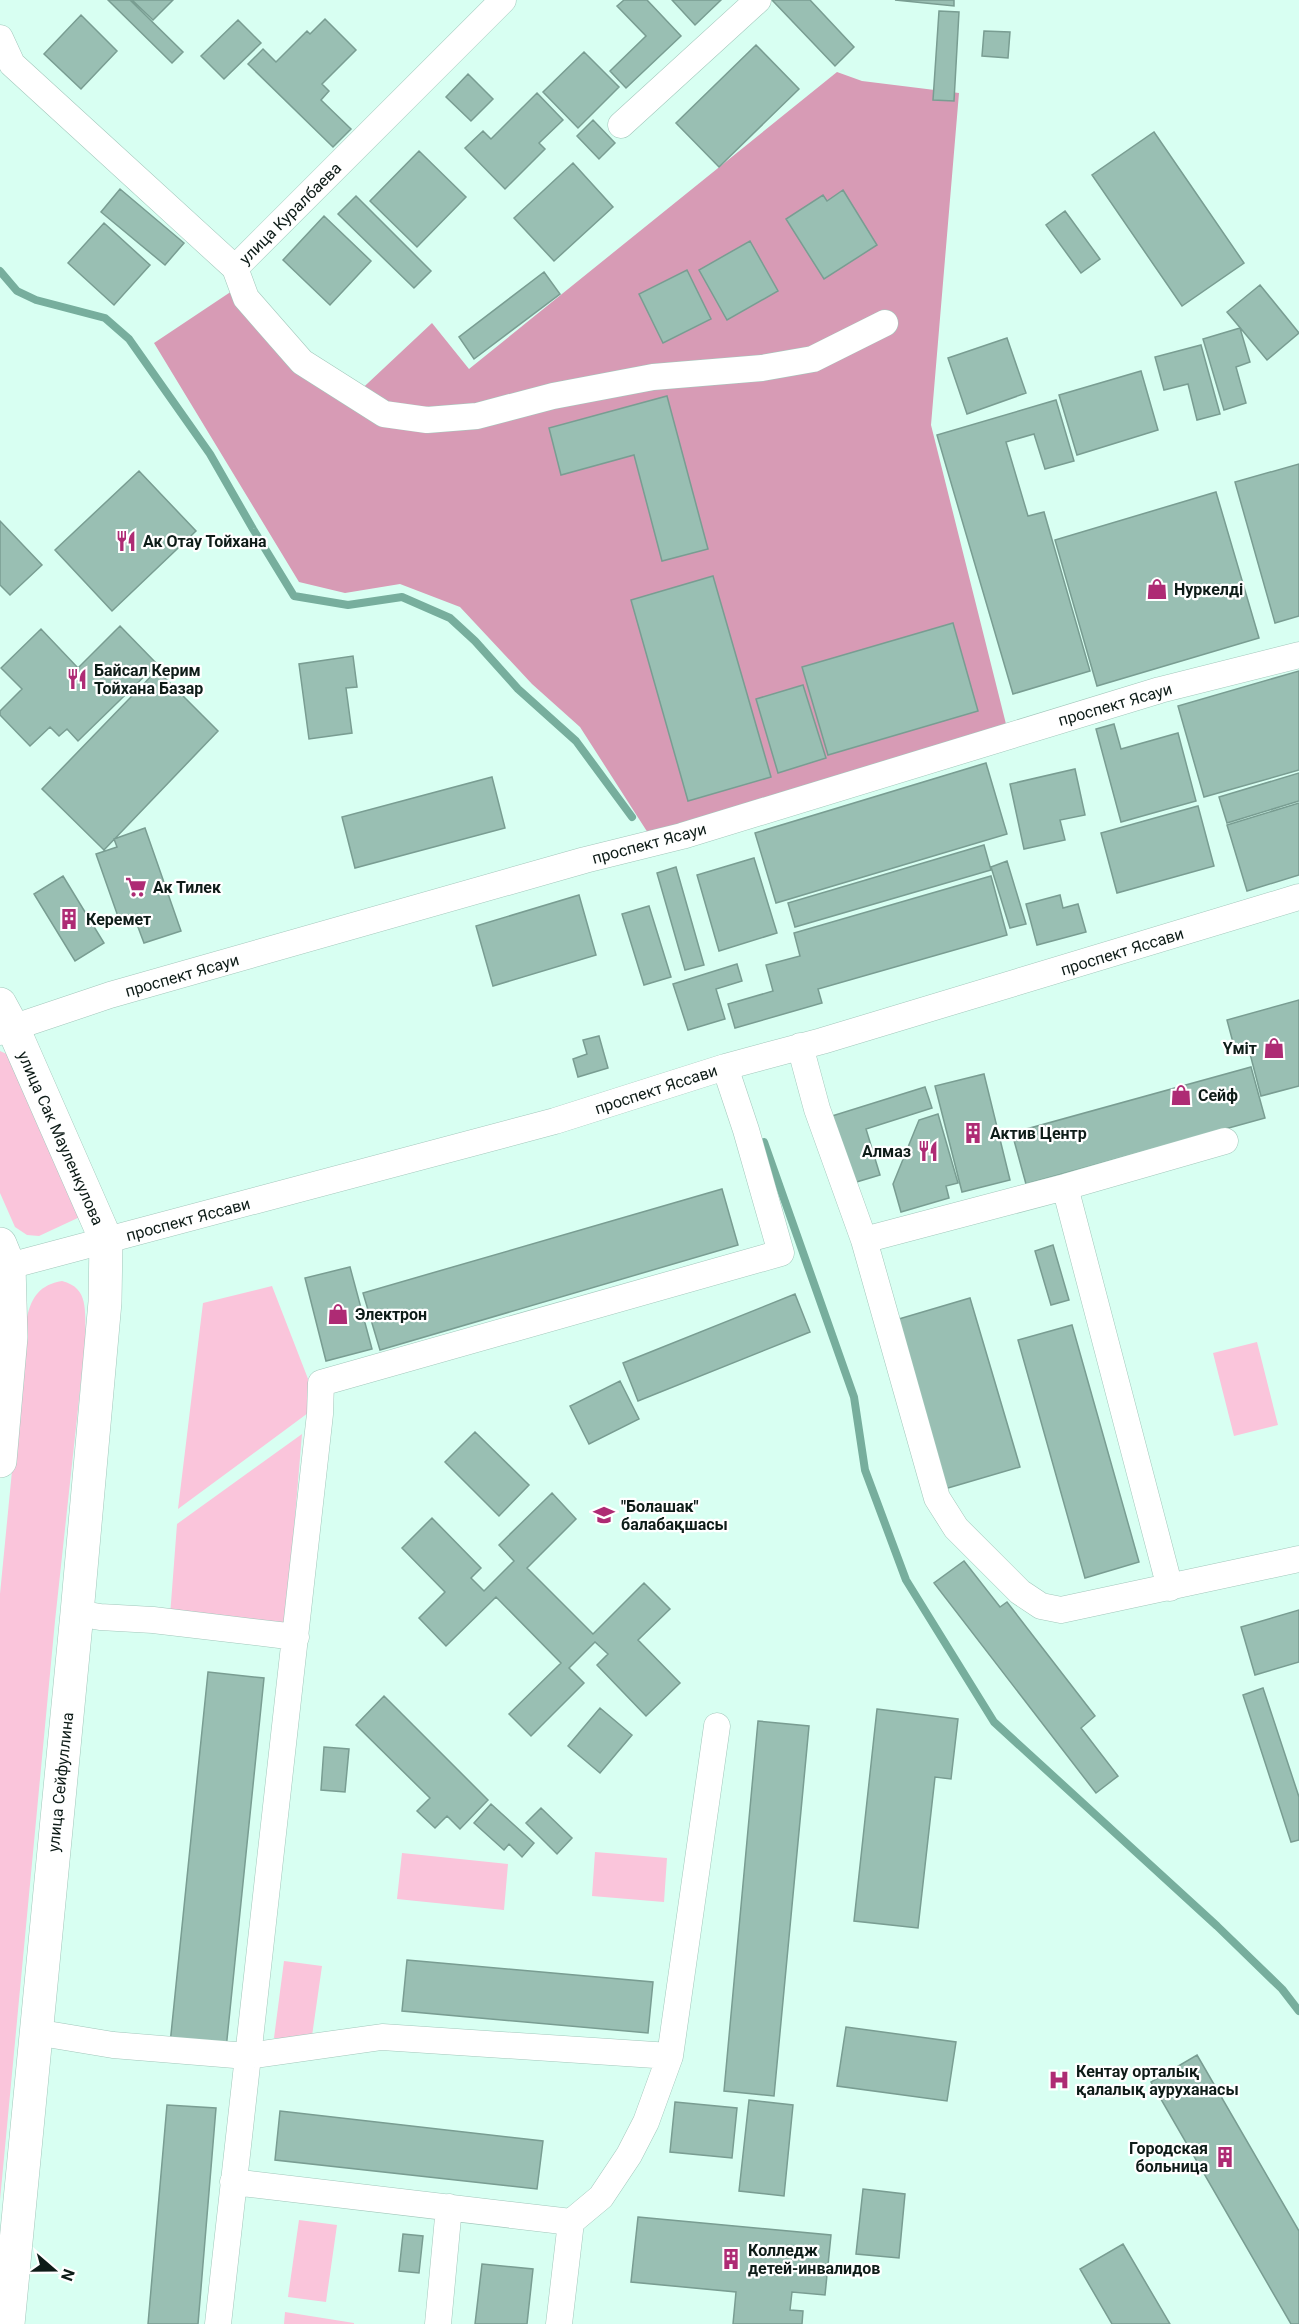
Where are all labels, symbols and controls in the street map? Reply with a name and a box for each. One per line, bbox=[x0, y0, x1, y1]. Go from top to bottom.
street label: улица Куралбаева bbox=[235, 158, 345, 268]
restaurant icon: Ак Отау Тойхана bbox=[114, 529, 138, 553]
place label: Ак Отау Тойхана bbox=[143, 532, 267, 551]
shop icon: Нуркелді bbox=[1145, 577, 1169, 601]
place label: Нуркелді bbox=[1174, 580, 1243, 599]
place label: Байсал Керим Тойхана Базар bbox=[94, 661, 203, 698]
restaurant icon: Байсал Керим Тойхана Базар bbox=[65, 667, 89, 691]
street label: проспект Ясауи bbox=[1056, 679, 1174, 730]
street label: проспект Ясауи bbox=[590, 819, 708, 868]
supermarket icon: Ак Тилек bbox=[124, 875, 148, 899]
place label: Ак Тилек bbox=[153, 878, 222, 897]
building icon: Керемет bbox=[57, 907, 81, 931]
place label: Керемет bbox=[86, 910, 151, 929]
street label: проспект Яссави bbox=[1058, 924, 1186, 979]
street label: проспект Ясауи bbox=[123, 950, 241, 1001]
shop icon: Үміт bbox=[1262, 1036, 1286, 1060]
place label: Үміт bbox=[1223, 1039, 1257, 1058]
street label: улица Сак Мауленкулова bbox=[14, 1048, 108, 1228]
street label: проспект Яссави bbox=[592, 1061, 720, 1118]
shop icon: Сейф bbox=[1169, 1083, 1193, 1107]
place label: Сейф bbox=[1198, 1086, 1238, 1105]
building icon: Актив Центр bbox=[961, 1121, 985, 1145]
place label: Актив Центр bbox=[990, 1124, 1087, 1143]
restaurant icon: Алмаз bbox=[916, 1139, 940, 1163]
place label: Алмаз bbox=[862, 1142, 911, 1161]
street label: проспект Яссави bbox=[124, 1194, 252, 1245]
shop icon: Электрон bbox=[326, 1302, 350, 1326]
place label: Электрон bbox=[355, 1305, 427, 1324]
place label: "Болашак" балабақшасы bbox=[621, 1497, 728, 1534]
school or university icon: "Болашак" балабақшасы bbox=[592, 1503, 616, 1527]
street label: улица Сейфуллина bbox=[44, 1711, 77, 1853]
place label: Кентау орталық қалалық ауруханасы bbox=[1076, 2062, 1239, 2099]
hospital icon: Кентау орталық қалалық ауруханасы bbox=[1047, 2068, 1071, 2092]
place label: Городская больница bbox=[1129, 2139, 1208, 2176]
building icon: Городская больница bbox=[1213, 2145, 1237, 2169]
north arrow bbox=[24, 2240, 84, 2300]
place label: Колледж детей-инвалидов bbox=[748, 2241, 880, 2278]
building icon: Колледж детей-инвалидов bbox=[719, 2247, 743, 2271]
text: N bbox=[57, 2266, 78, 2284]

